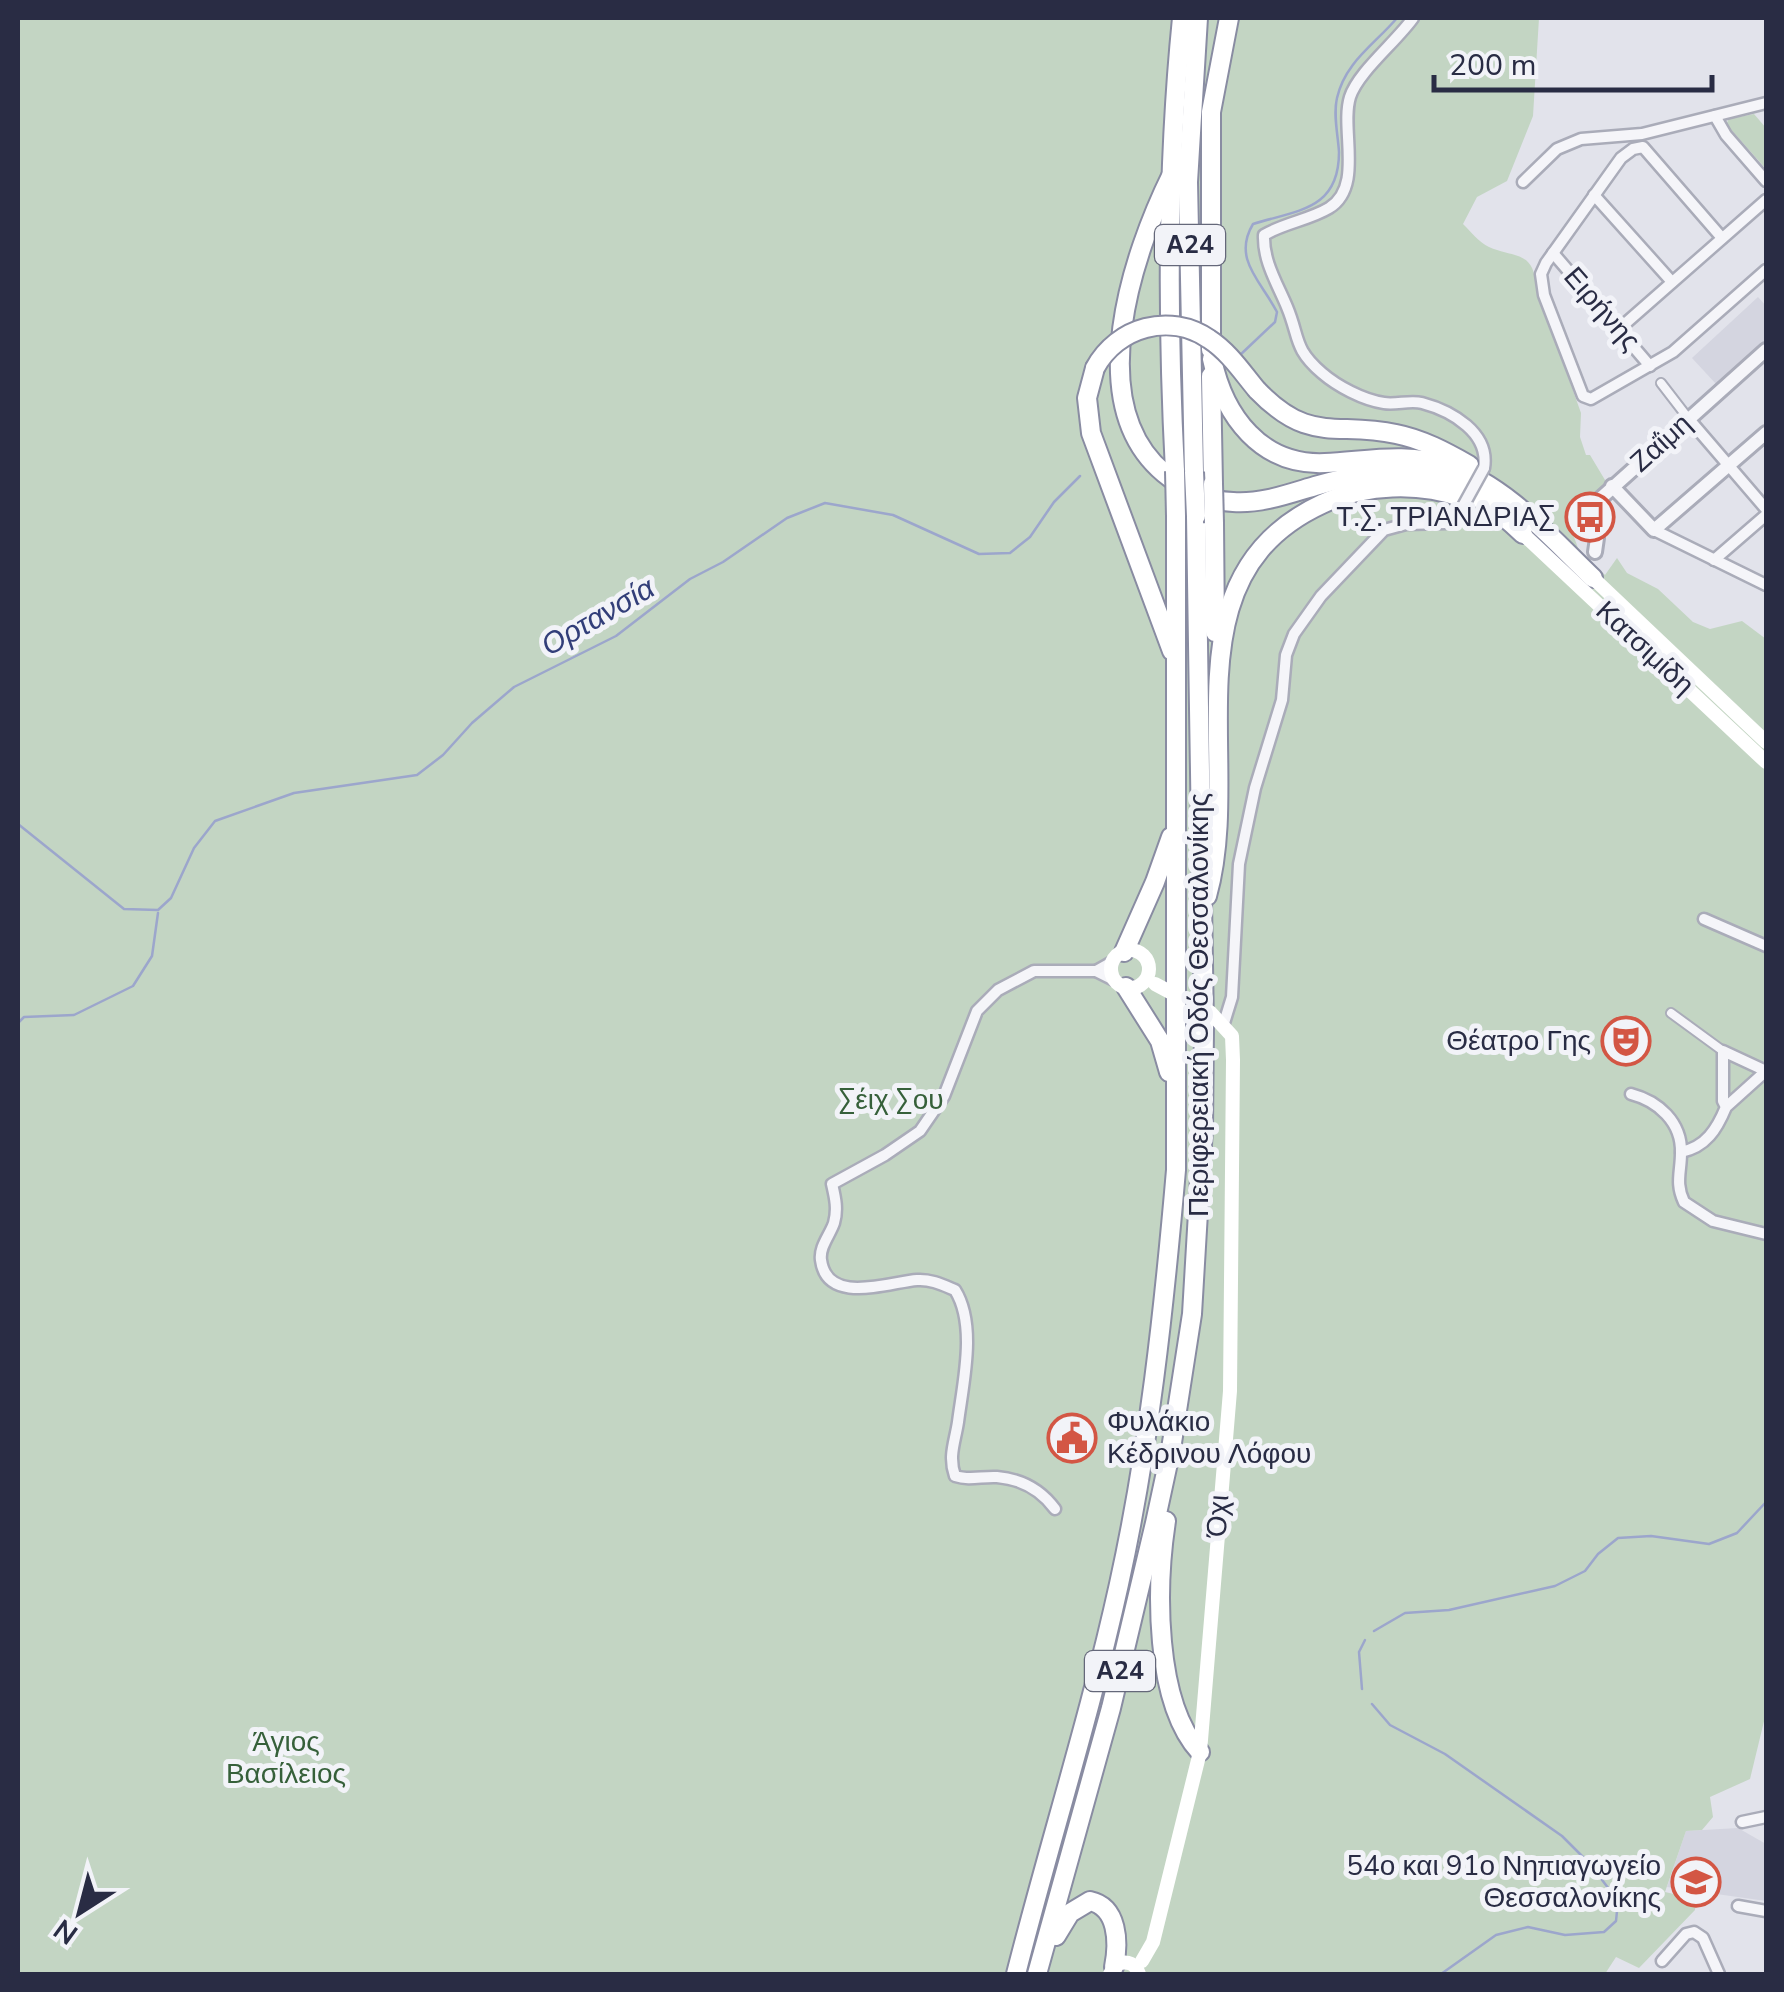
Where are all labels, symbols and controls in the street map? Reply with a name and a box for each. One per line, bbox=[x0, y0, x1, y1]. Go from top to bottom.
scale bar bbox=[1434, 30, 1712, 92]
text: 200 m bbox=[1449, 45, 1536, 86]
road number: Α24 bbox=[1155, 225, 1225, 265]
street label: Ειρήνης bbox=[1555, 259, 1649, 359]
street label: Ζαΐμη bbox=[1622, 405, 1700, 481]
bus stop icon: Τ.Σ. ΤΡΙΑΝΔΡΙΑΣ bbox=[1564, 491, 1616, 543]
place label: Τ.Σ. ΤΡΙΑΝΔΡΙΑΣ bbox=[1336, 498, 1555, 536]
water label: Ορτανσία bbox=[534, 568, 663, 666]
street label: Κατσιμίδη bbox=[1588, 593, 1702, 703]
street label: Περιφερειακή Οδός Θεσσαλονίκης bbox=[1180, 793, 1218, 1217]
theatre icon: Θέατρο Γης bbox=[1600, 1015, 1652, 1067]
place label: Θέατρο Γης bbox=[1446, 1022, 1591, 1060]
park label: Σέιχ Σου bbox=[838, 1081, 944, 1119]
place label: Φυλάκιο Κέδρινου Λόφου bbox=[1107, 1403, 1311, 1473]
public building icon: Φυλάκιο Κέδρινου Λόφου bbox=[1046, 1412, 1098, 1464]
street label: Όχι bbox=[1197, 1493, 1238, 1540]
road number: Α24 bbox=[1085, 1651, 1155, 1691]
park label: Άγιος Βασίλειος bbox=[226, 1723, 346, 1793]
place label: 54ο και 91ο Νηπιαγωγείο Θεσσαλονίκης bbox=[1346, 1847, 1661, 1917]
school or university icon: 54ο και 91ο Νηπιαγωγείο Θεσσαλονίκης bbox=[1670, 1856, 1722, 1908]
north arrow bbox=[30, 1862, 130, 1962]
text: N bbox=[46, 1910, 86, 1953]

